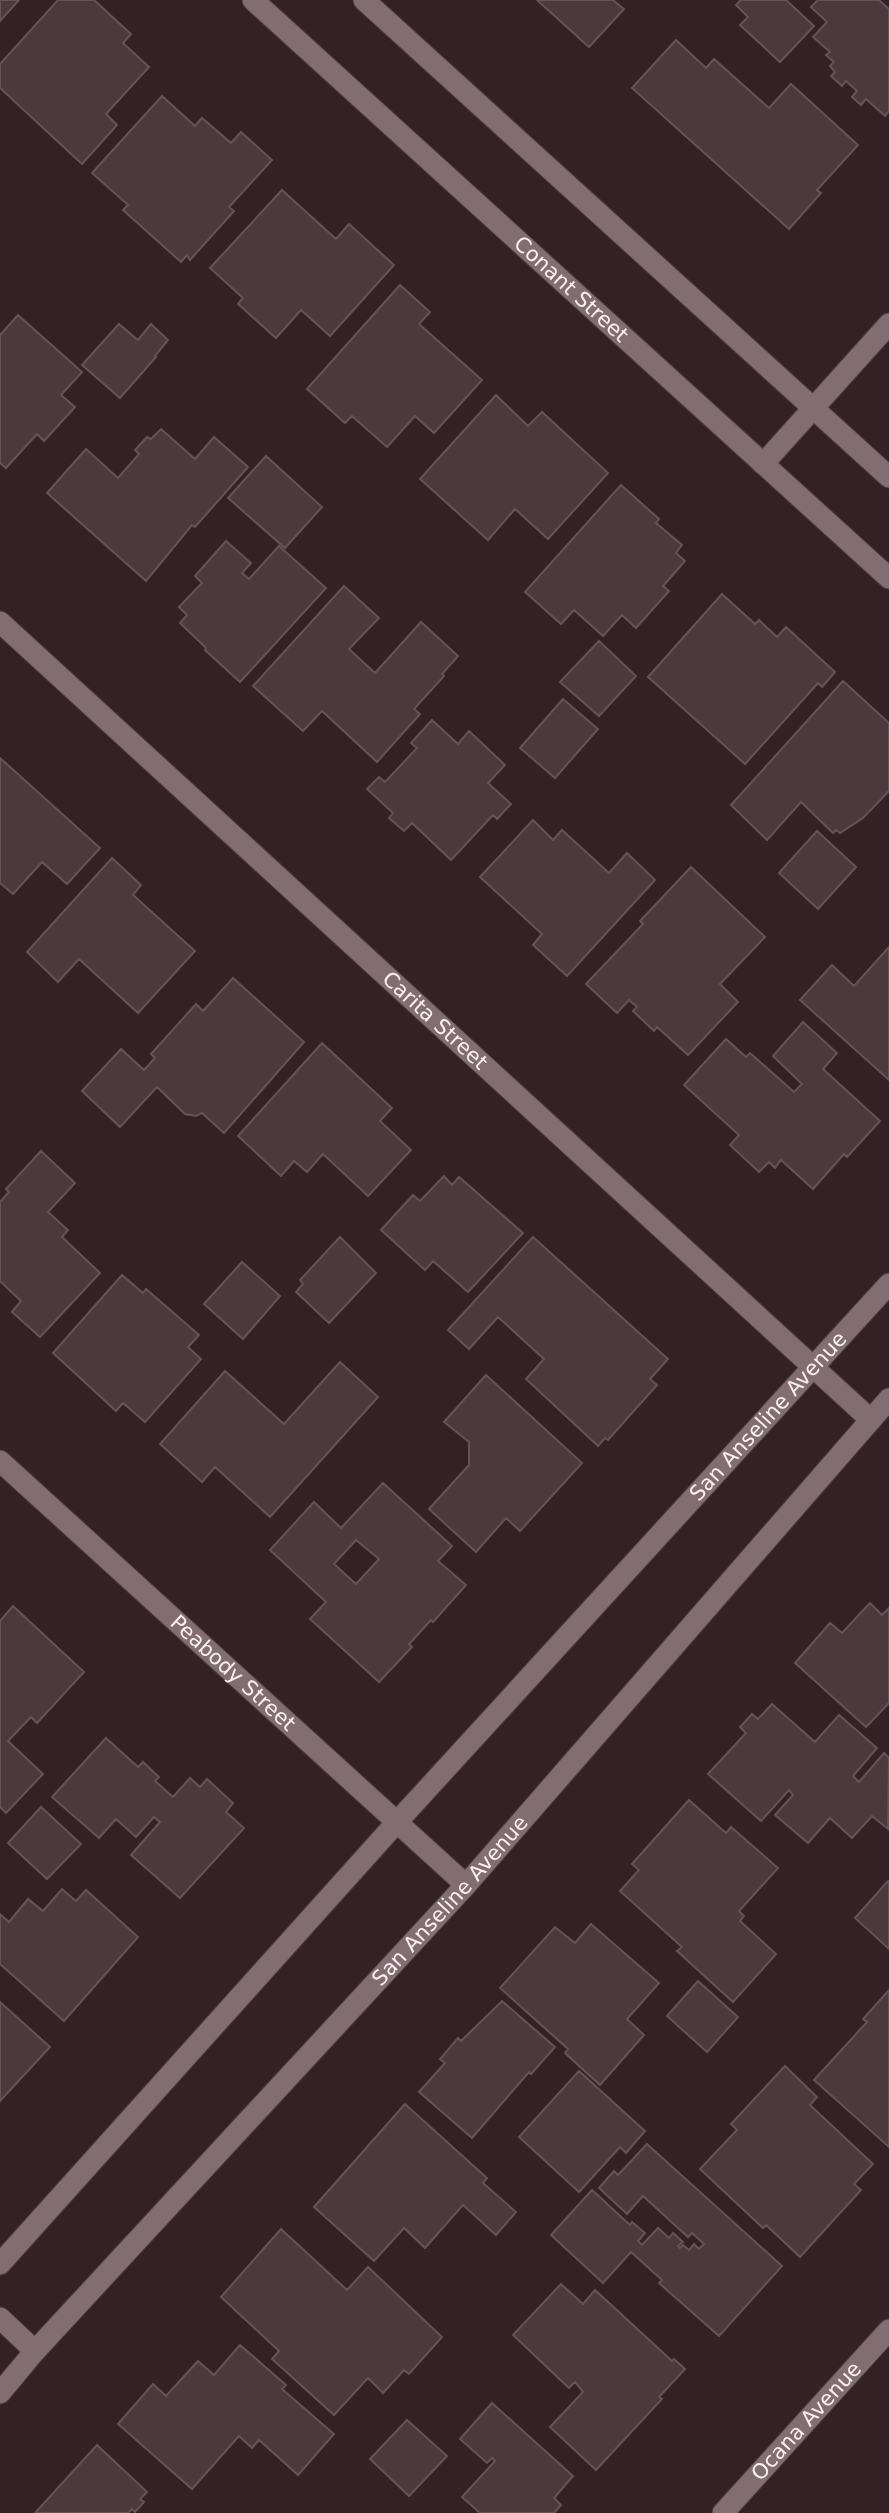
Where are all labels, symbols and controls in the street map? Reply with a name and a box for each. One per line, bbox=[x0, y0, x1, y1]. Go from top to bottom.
street label: Conant Street bbox=[509, 231, 633, 347]
street label: Carita Street bbox=[378, 967, 492, 1075]
street label: San Anseline Avenue bbox=[685, 1327, 851, 1506]
street label: Peabody Street bbox=[166, 1610, 300, 1736]
street label: San Anseline Avenue bbox=[367, 1811, 533, 1991]
street label: Ocana Avenue bbox=[746, 2357, 866, 2485]

